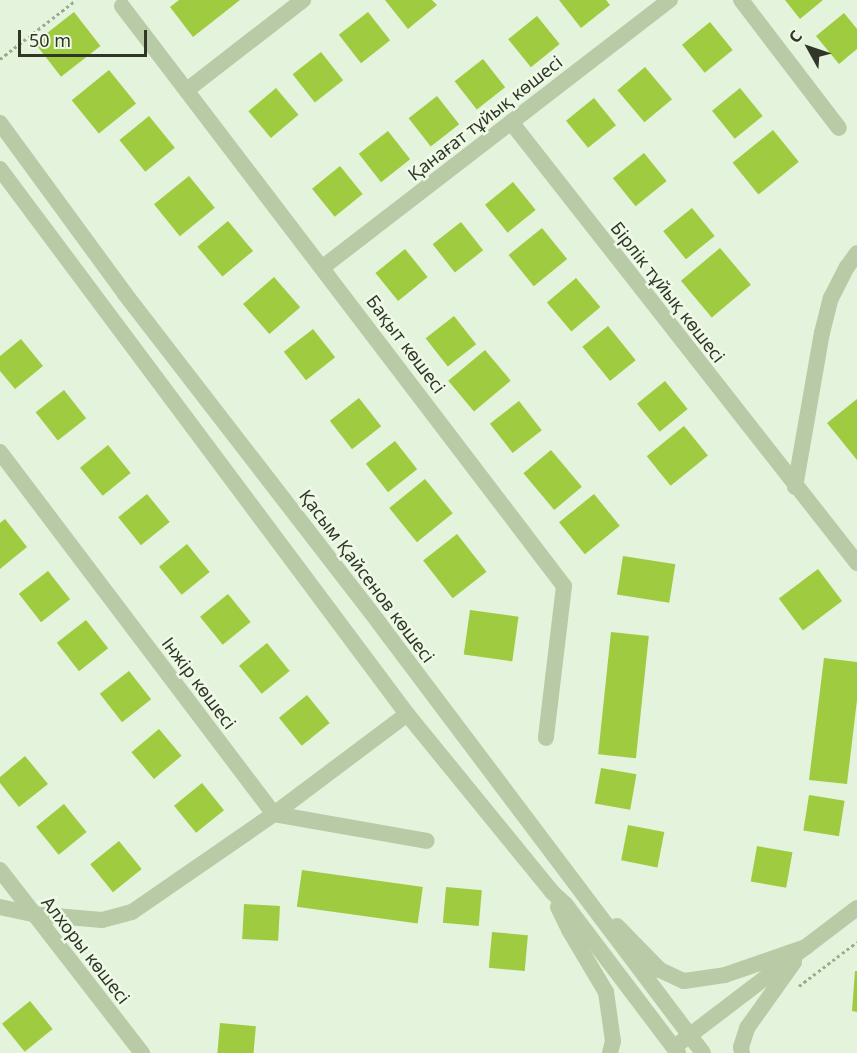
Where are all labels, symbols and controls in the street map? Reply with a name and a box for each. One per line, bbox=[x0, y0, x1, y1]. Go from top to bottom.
scale bar bbox=[21, 18, 150, 56]
north arrow bbox=[779, 18, 839, 78]
text: С bbox=[783, 25, 807, 47]
text: 50 m bbox=[29, 28, 71, 52]
street label: Қанағат тұйық көшесі bbox=[403, 51, 567, 185]
street label: Бірлік тұйық көшесі bbox=[606, 217, 730, 367]
street label: Бақыт көшесі bbox=[362, 291, 450, 397]
street label: Қасым Қайсенов көшесі bbox=[295, 485, 439, 667]
street label: Інжір көшесі bbox=[157, 633, 241, 733]
street label: Алхоры көшесі bbox=[37, 892, 135, 1008]

